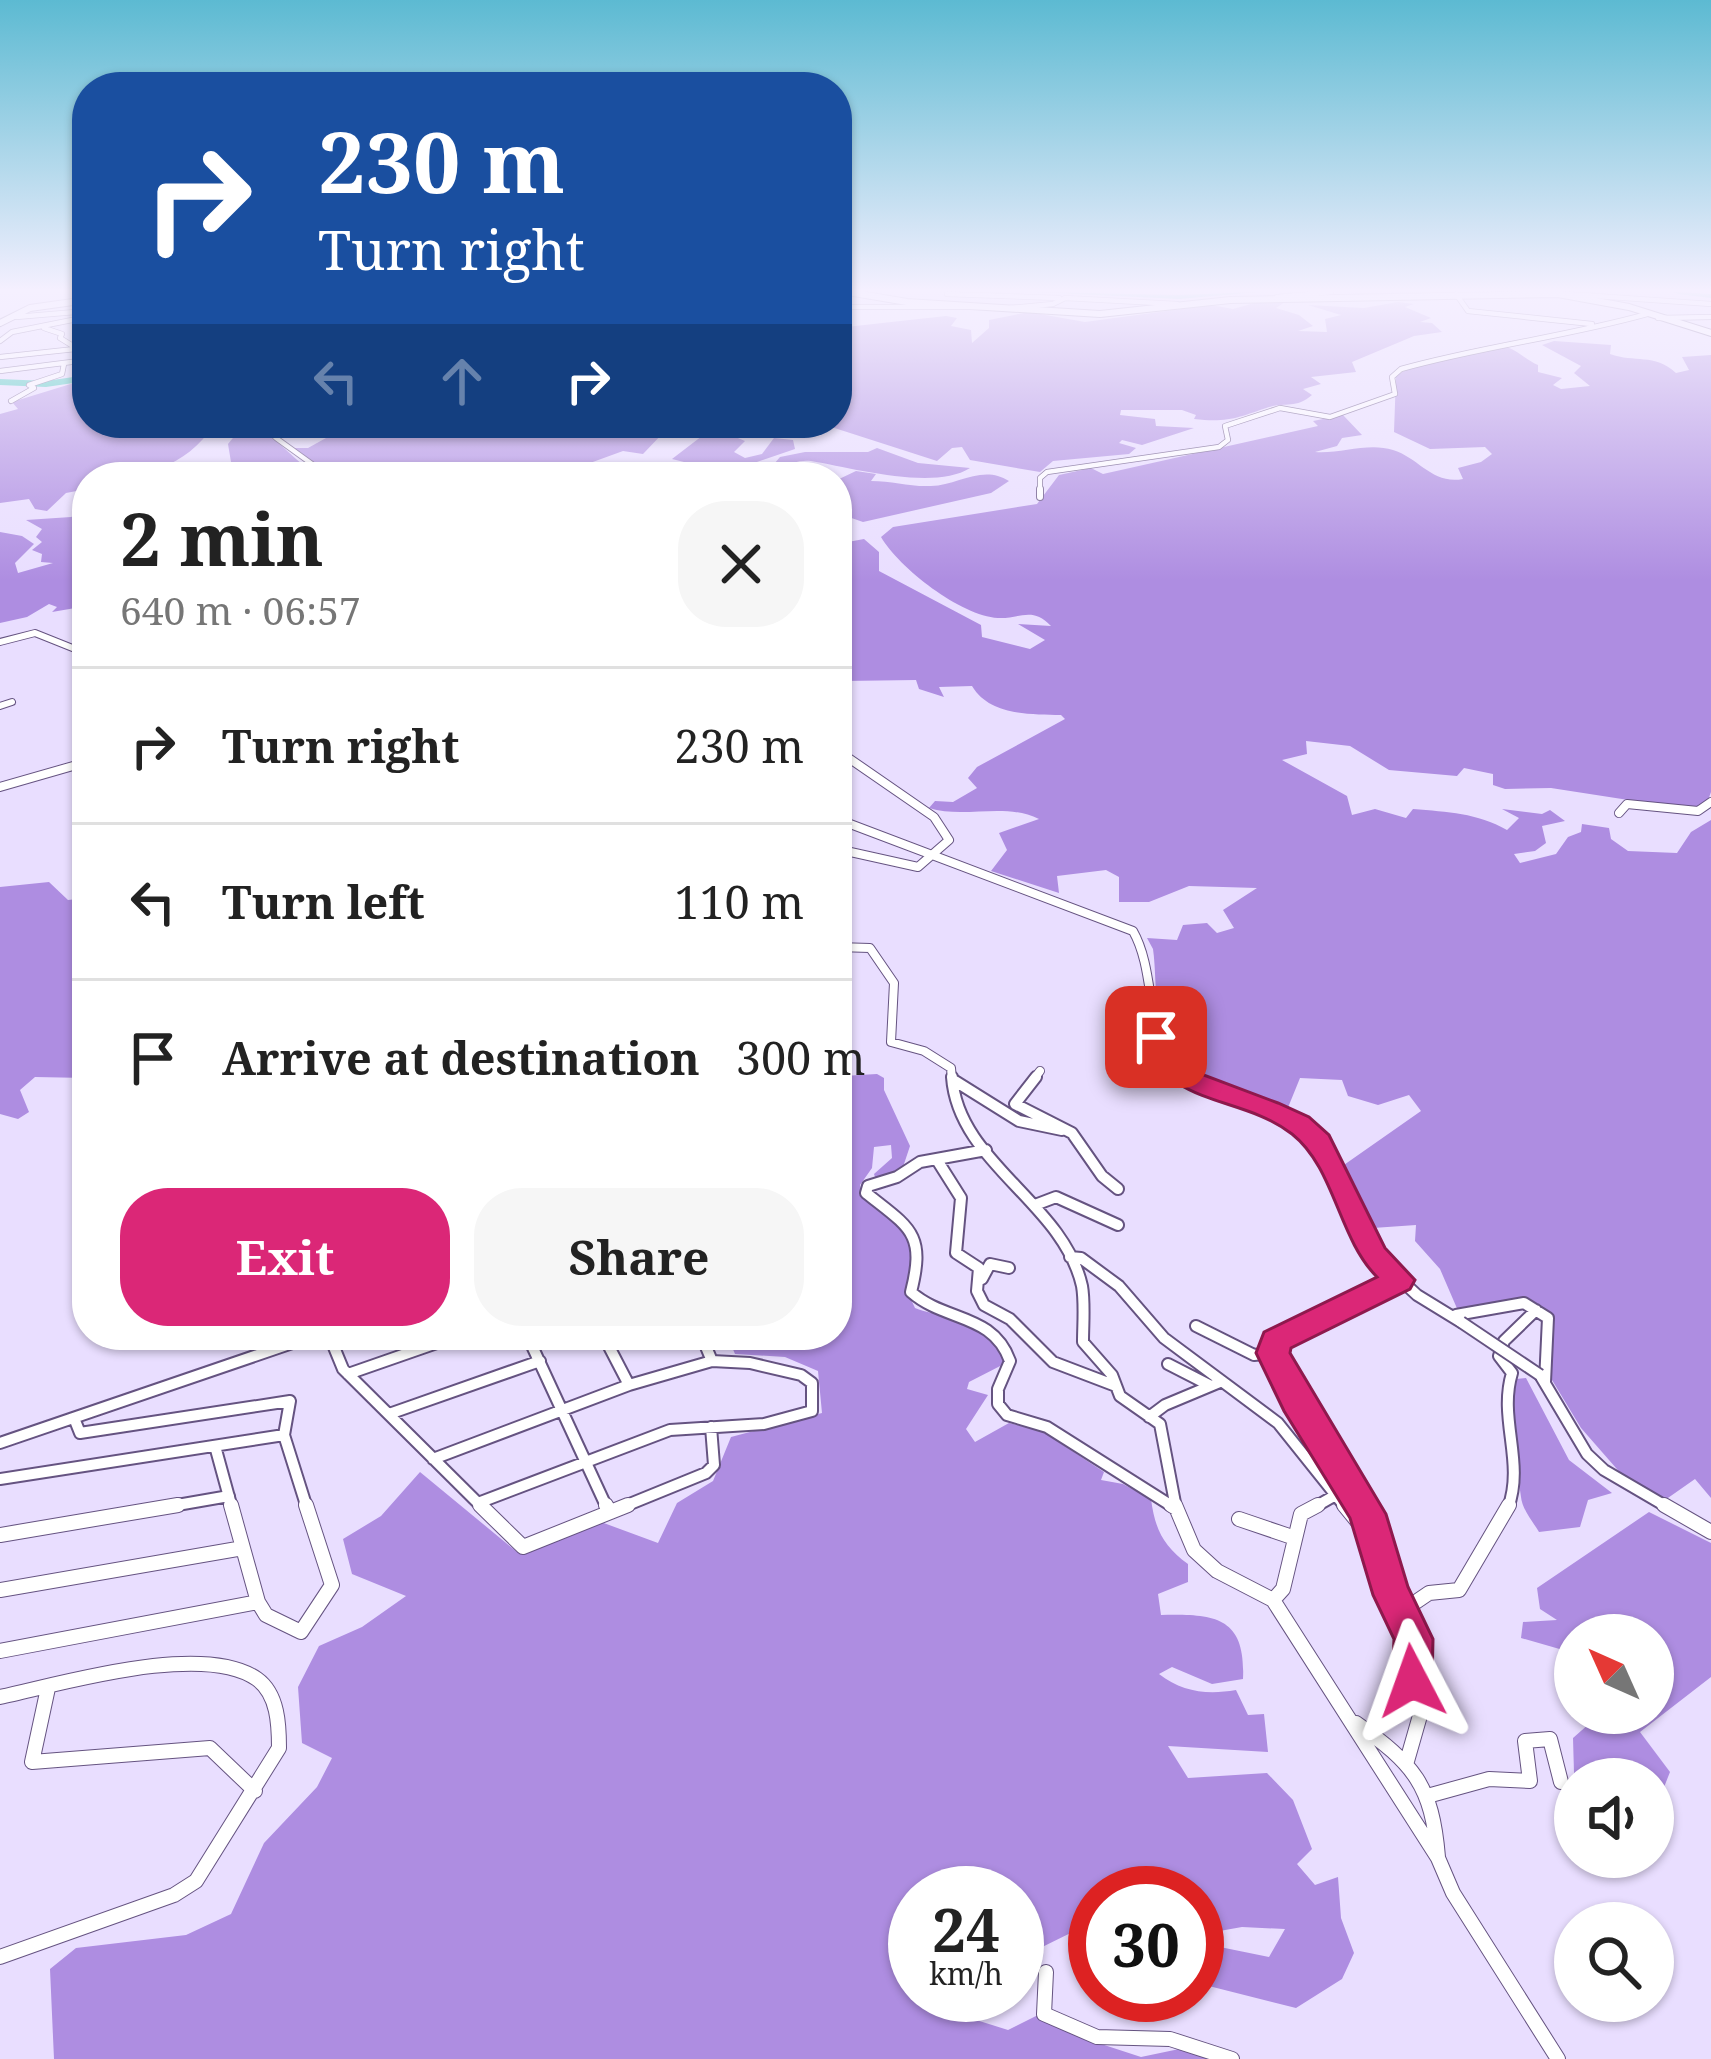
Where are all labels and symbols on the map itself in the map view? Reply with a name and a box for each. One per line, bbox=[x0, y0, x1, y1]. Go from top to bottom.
pin bbox=[1105, 986, 1207, 1088]
north arrow bbox=[1554, 1614, 1674, 1734]
position arrow bbox=[1349, 1618, 1475, 1744]
speed limit sign: 30 bbox=[1068, 1866, 1224, 2022]

